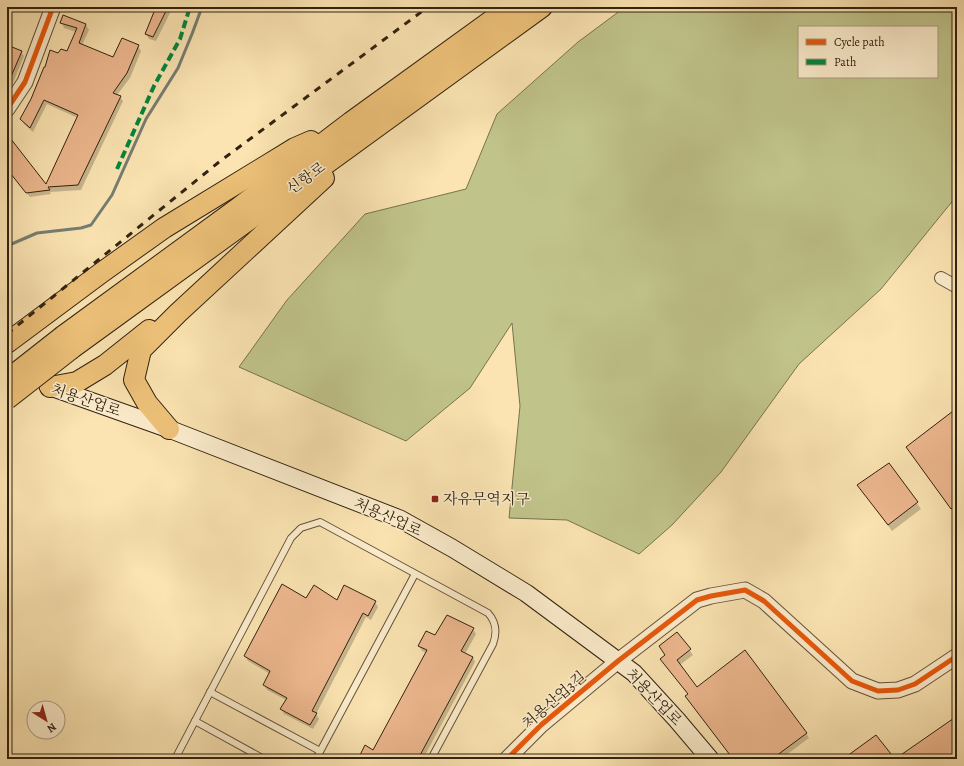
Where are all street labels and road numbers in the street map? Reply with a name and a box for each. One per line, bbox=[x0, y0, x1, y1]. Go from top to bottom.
street label: 신항로 bbox=[283, 157, 330, 199]
street label: 처용산업로 bbox=[48, 379, 124, 421]
street label: 처용산업로 bbox=[351, 493, 426, 541]
street label: 처용산업로 bbox=[622, 664, 687, 730]
street label: 처용산업3길 bbox=[518, 667, 590, 733]

